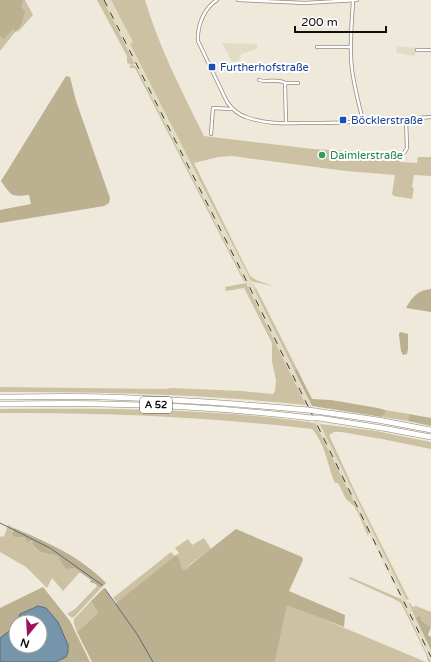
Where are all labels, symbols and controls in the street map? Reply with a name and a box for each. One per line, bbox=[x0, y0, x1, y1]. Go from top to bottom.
scale bar bbox=[295, 8, 386, 34]
text: 200 m bbox=[301, 15, 338, 29]
place label: Furtherhofstraße bbox=[220, 61, 309, 74]
marker: Furtherhofstraße bbox=[207, 62, 217, 72]
place label: Böcklerstraße bbox=[351, 114, 423, 127]
marker: Böcklerstraße bbox=[338, 115, 348, 125]
place label: Daimlerstraße bbox=[330, 149, 403, 162]
marker: Daimlerstraße bbox=[317, 150, 327, 160]
road number: A 52 bbox=[140, 397, 172, 413]
north arrow bbox=[8, 614, 48, 654]
text: N bbox=[19, 635, 31, 651]

